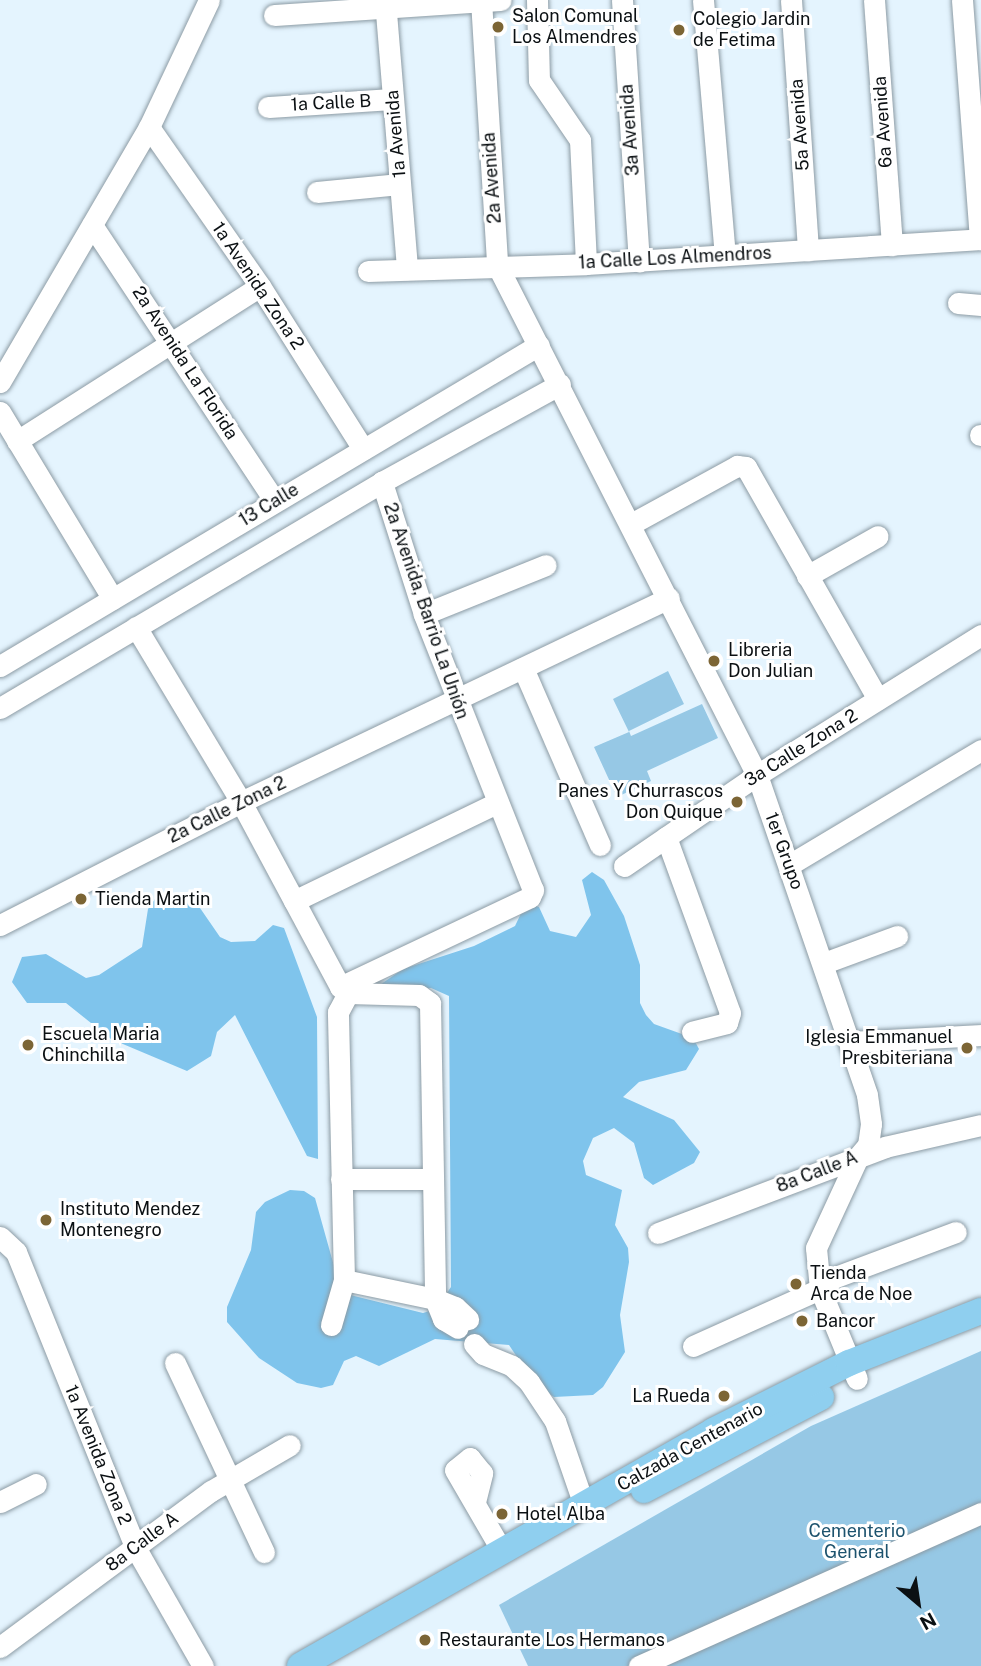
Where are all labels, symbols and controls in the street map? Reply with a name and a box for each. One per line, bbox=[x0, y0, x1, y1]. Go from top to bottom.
place label: Salon Comunal Los Almendres bbox=[512, 6, 638, 48]
place label: Colegio Jardin de Fetima bbox=[693, 9, 811, 52]
marker: Salon Comunal Los Almendres bbox=[490, 19, 506, 35]
marker: Colegio Jardin de Fetima bbox=[671, 22, 687, 38]
street label: 6a Avenida bbox=[869, 75, 897, 169]
street label: 5a Avenida bbox=[786, 78, 814, 172]
street label: 3a Avenida bbox=[616, 83, 644, 177]
street label: 1a Avenida bbox=[381, 89, 411, 179]
street label: 1a Calle B bbox=[290, 90, 372, 116]
street label: 2a Avenida bbox=[478, 132, 506, 224]
street label: 1a Avenida Zona 2 bbox=[207, 218, 309, 354]
street label: 1a Calle Los Almendros bbox=[578, 242, 772, 274]
street label: 2a Avenida La Florida bbox=[127, 282, 243, 444]
street label: 13 Calle bbox=[235, 479, 303, 531]
street label: 2a Avenida, Barrio La Unión bbox=[379, 500, 473, 722]
place label: Libreria Don Julian bbox=[728, 640, 813, 682]
marker: Libreria Don Julian bbox=[706, 653, 722, 669]
street label: 3a Calle Zona 2 bbox=[740, 705, 862, 791]
street label: 2a Calle Zona 2 bbox=[164, 772, 290, 848]
place label: Panes Y Churrascos Don Quique bbox=[557, 781, 723, 824]
marker: Panes Y Churrascos Don Quique bbox=[729, 794, 745, 810]
street label: 1er Grupo bbox=[760, 809, 808, 893]
place label: Tienda Martin bbox=[95, 888, 210, 910]
marker: Tienda Martin bbox=[73, 891, 89, 907]
place label: Escuela Maria Chinchilla bbox=[42, 1024, 159, 1066]
place label: Iglesia Emmanuel Presbiteriana bbox=[805, 1027, 953, 1070]
marker: Escuela Maria Chinchilla bbox=[20, 1037, 36, 1053]
marker: Iglesia Emmanuel Presbiteriana bbox=[959, 1040, 975, 1056]
street label: 8a Calle A bbox=[773, 1147, 861, 1197]
place label: Instituto Mendez Montenegro bbox=[60, 1199, 200, 1242]
marker: Instituto Mendez Montenegro bbox=[38, 1212, 54, 1228]
place label: Tienda Arca de Noe bbox=[810, 1263, 913, 1306]
marker: Tienda Arca de Noe bbox=[788, 1276, 804, 1292]
place label: Bancor bbox=[816, 1310, 875, 1332]
marker: Bancor bbox=[794, 1313, 810, 1329]
street label: 1a Avenida Zona 2 bbox=[60, 1382, 136, 1528]
place label: La Rueda bbox=[632, 1385, 710, 1407]
marker: La Rueda bbox=[716, 1388, 732, 1404]
street label: Calzada Centenario bbox=[613, 1398, 767, 1496]
place label: Hotel Alba bbox=[516, 1503, 605, 1525]
marker: Hotel Alba bbox=[494, 1506, 510, 1522]
street label: 8a Calle A bbox=[101, 1508, 183, 1576]
park label: Cementerio General bbox=[809, 1521, 905, 1564]
north arrow bbox=[883, 1568, 953, 1638]
text: N bbox=[916, 1608, 940, 1635]
place label: Restaurante Los Hermanos bbox=[439, 1629, 665, 1651]
marker: Restaurante Los Hermanos bbox=[417, 1632, 433, 1648]

